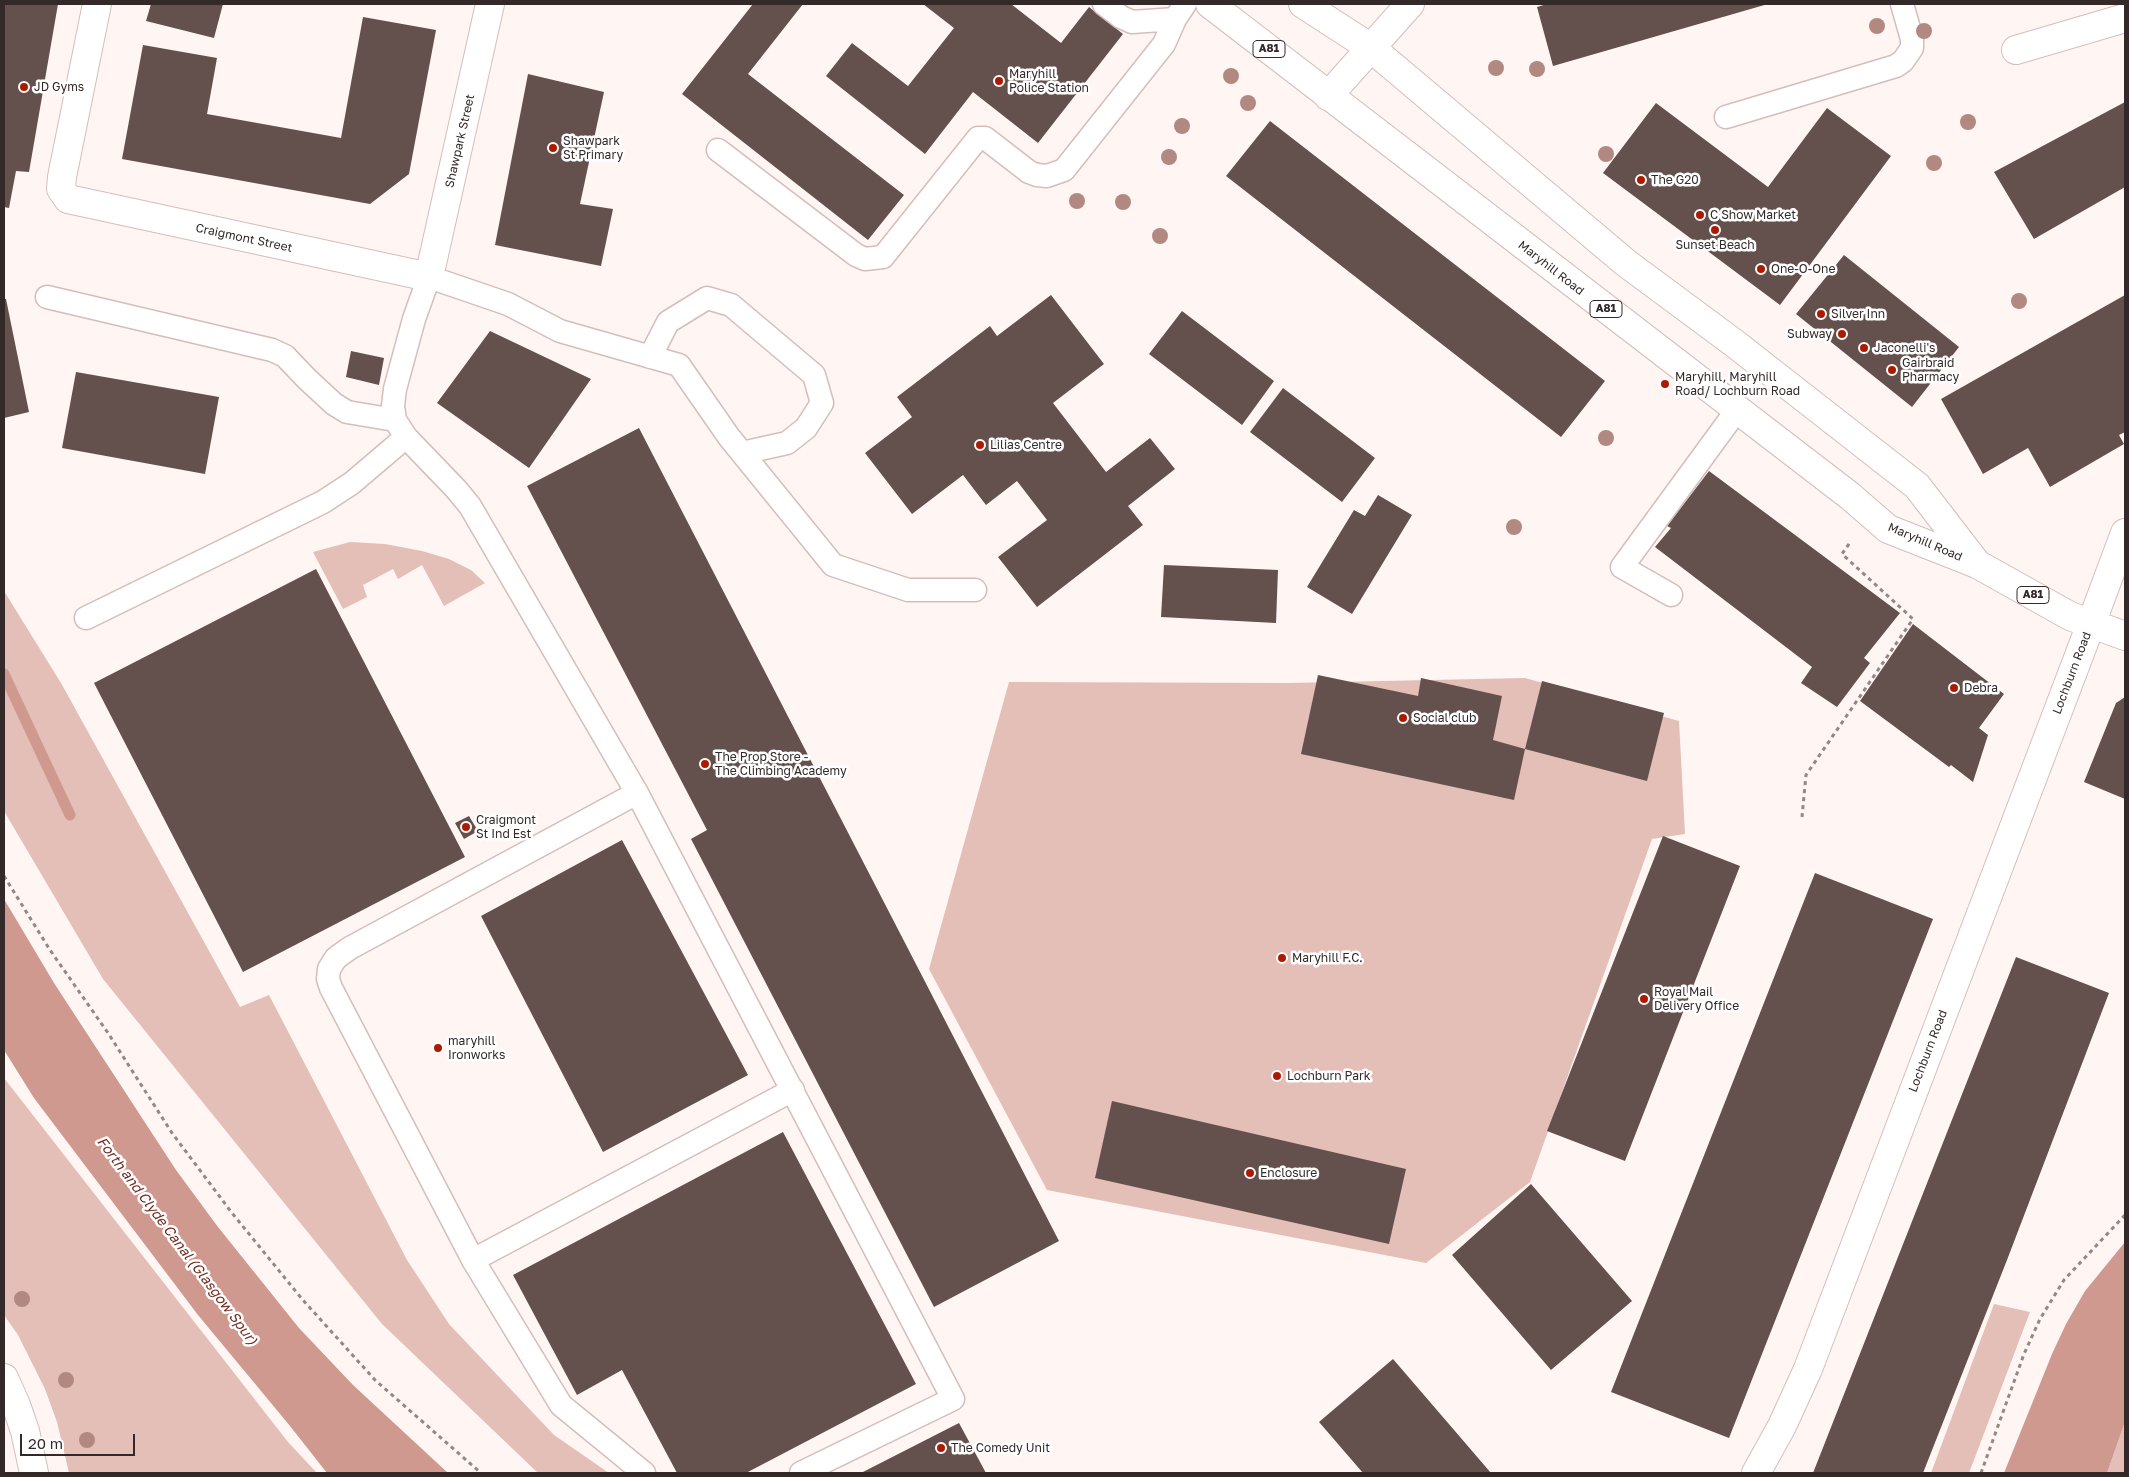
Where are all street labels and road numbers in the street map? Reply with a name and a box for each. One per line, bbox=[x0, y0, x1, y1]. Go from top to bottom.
road number: A81 bbox=[1253, 41, 1285, 58]
street label: Shawpark Street bbox=[442, 93, 478, 189]
street label: Craigmont Street bbox=[194, 221, 294, 255]
street label: Maryhill Road bbox=[1515, 238, 1587, 298]
road number: A81 bbox=[1590, 300, 1622, 318]
street label: Maryhill Road bbox=[1886, 520, 1964, 564]
road number: A81 bbox=[2017, 586, 2049, 604]
street label: Lochburn Road bbox=[2050, 630, 2094, 716]
street label: Lochburn Road bbox=[1906, 1008, 1950, 1094]

